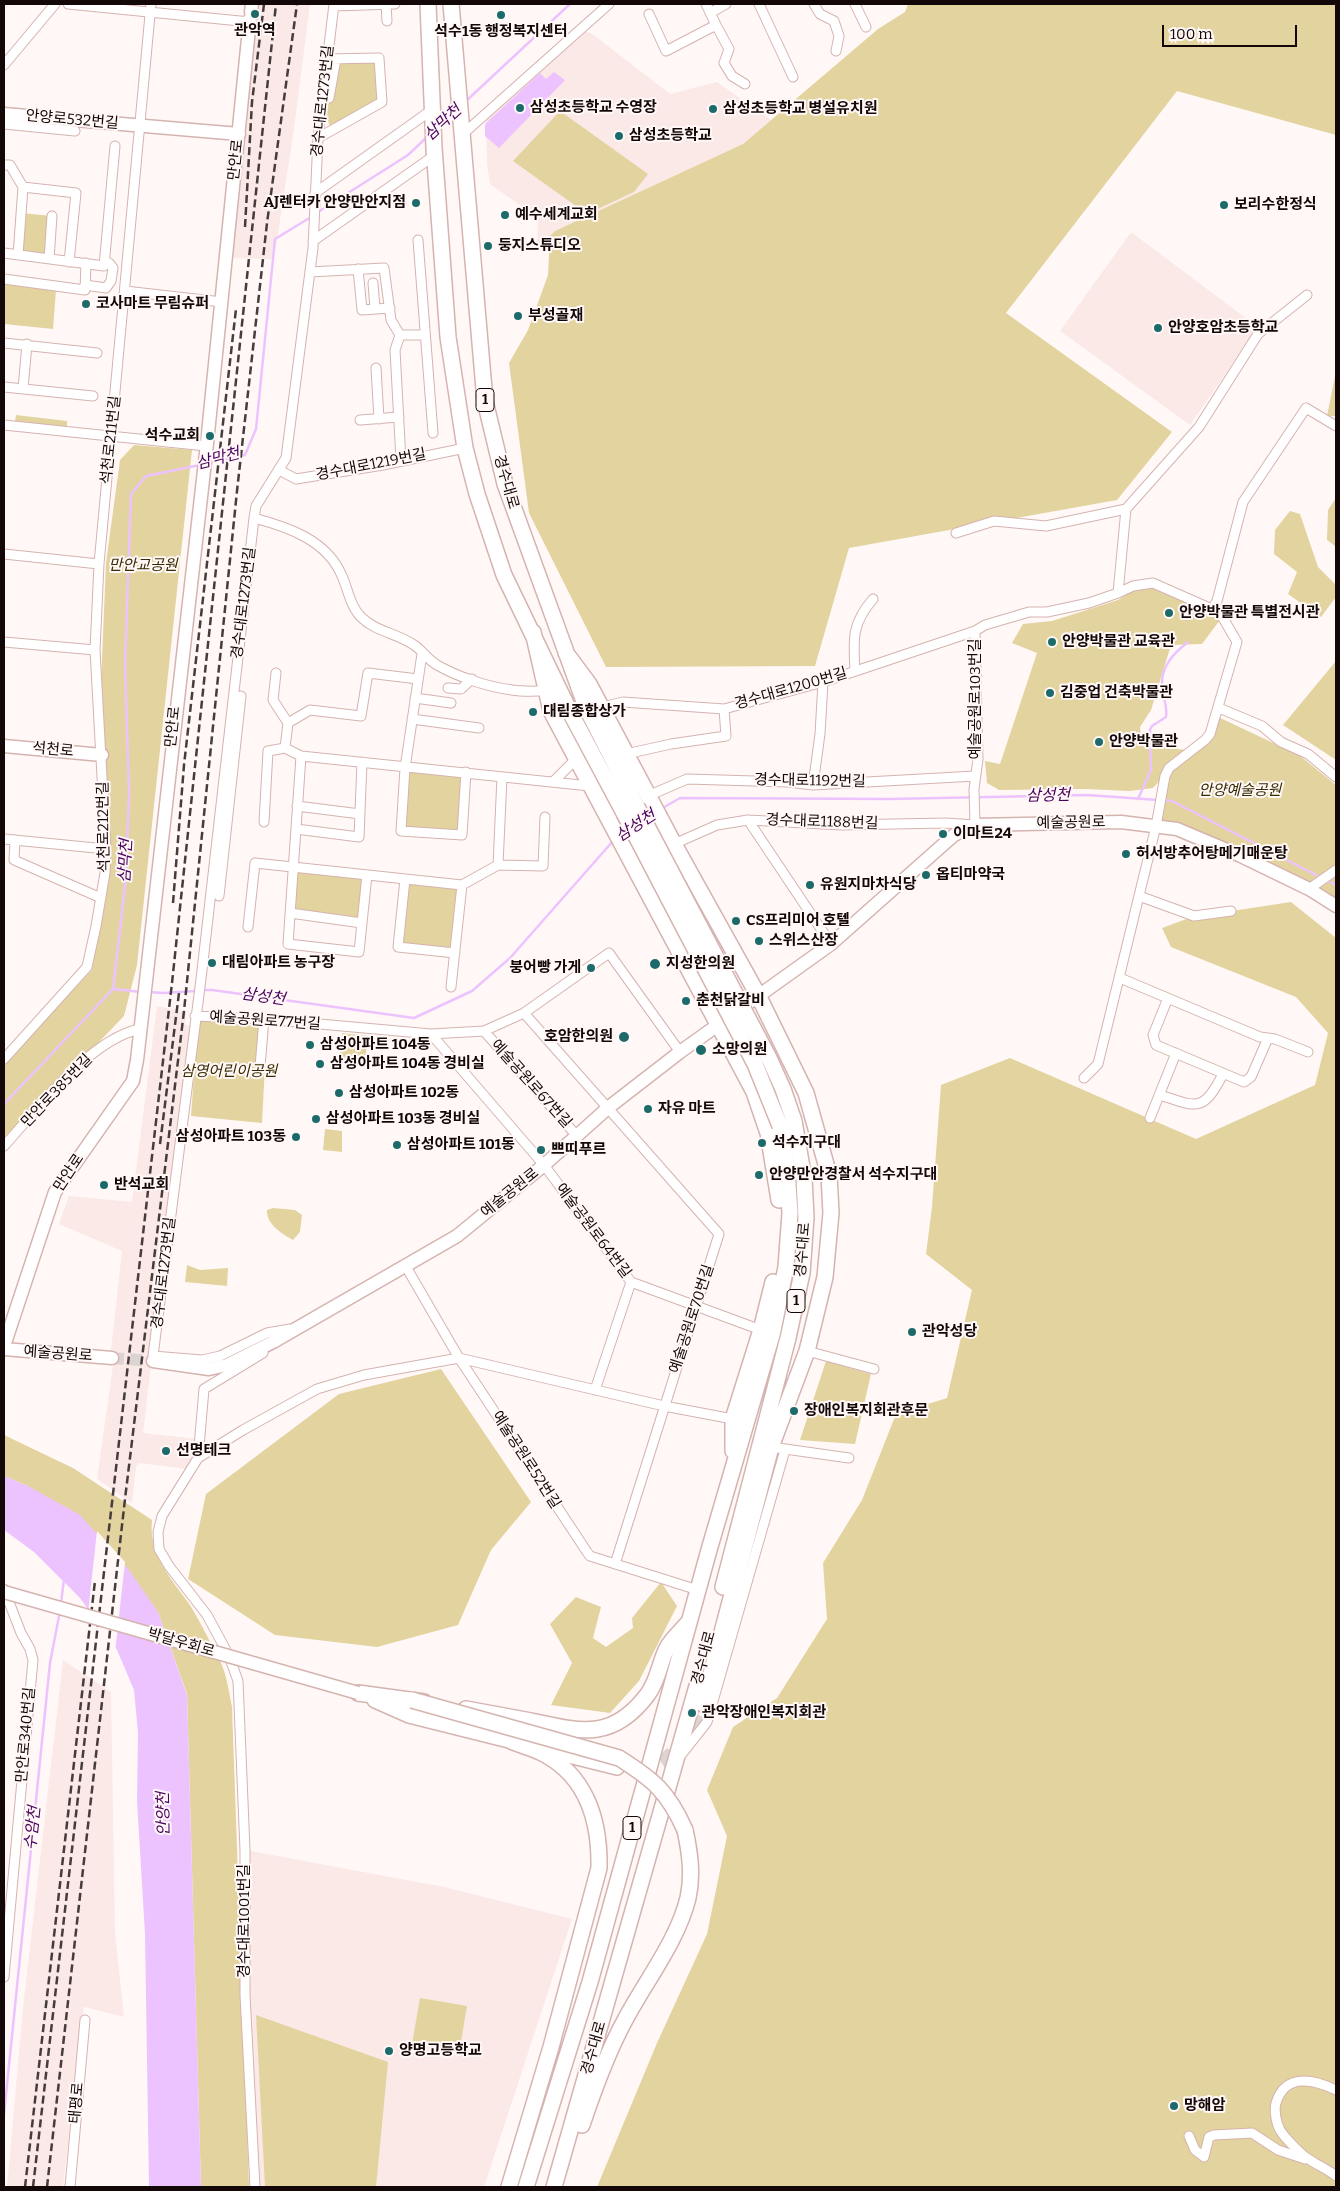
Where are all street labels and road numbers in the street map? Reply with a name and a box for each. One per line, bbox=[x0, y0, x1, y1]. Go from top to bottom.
street label: 경수대로1273번길 bbox=[308, 44, 338, 158]
street label: 안양로532번길 bbox=[25, 107, 119, 133]
street label: 만안로 bbox=[225, 138, 247, 182]
road number: 1 bbox=[476, 388, 494, 412]
street label: 석천로211번길 bbox=[97, 395, 125, 485]
street label: 경수대로1219번길 bbox=[314, 445, 428, 485]
street label: 경수대로 bbox=[490, 453, 522, 511]
street label: 경수대로1273번길 bbox=[228, 546, 260, 660]
street label: 예술공원로103번길 bbox=[967, 639, 985, 759]
street label: 경수대로1200번길 bbox=[733, 664, 849, 714]
street label: 만안로 bbox=[162, 705, 184, 749]
street label: 석천로 bbox=[32, 739, 74, 761]
street label: 경수대로1192번길 bbox=[754, 771, 866, 791]
street label: 석천로212번길 bbox=[94, 781, 114, 873]
street label: 경수대로1188번길 bbox=[765, 811, 879, 833]
street label: 예술공원로 bbox=[1036, 813, 1106, 833]
street label: 예술공원로77번길 bbox=[209, 1008, 321, 1034]
street label: 예술공원로67번길 bbox=[487, 1036, 575, 1132]
street label: 만안로385번길 bbox=[18, 1051, 96, 1131]
street label: 만안로 bbox=[50, 1151, 88, 1195]
street label: 예술공원로 bbox=[478, 1164, 542, 1222]
street label: 예술공원로64번길 bbox=[551, 1180, 635, 1282]
street label: 경수대로1273번길 bbox=[148, 1216, 180, 1330]
street label: 경수대로 bbox=[792, 1222, 814, 1278]
street label: 예술공원로70번길 bbox=[666, 1262, 718, 1376]
road number: 1 bbox=[787, 1290, 805, 1312]
street label: 예술공원로 bbox=[23, 1343, 93, 1365]
street label: 예술공원로52번길 bbox=[488, 1408, 564, 1512]
street label: 박달우회로 bbox=[145, 1625, 217, 1661]
street label: 경수대로 bbox=[688, 1629, 720, 1687]
street label: 만안로340번길 bbox=[13, 1686, 39, 1784]
road number: 1 bbox=[623, 1816, 641, 1840]
street label: 경수대로1001번길 bbox=[236, 1864, 254, 1978]
street label: 경수대로 bbox=[578, 2019, 610, 2077]
street label: 태평로 bbox=[66, 2082, 88, 2124]

